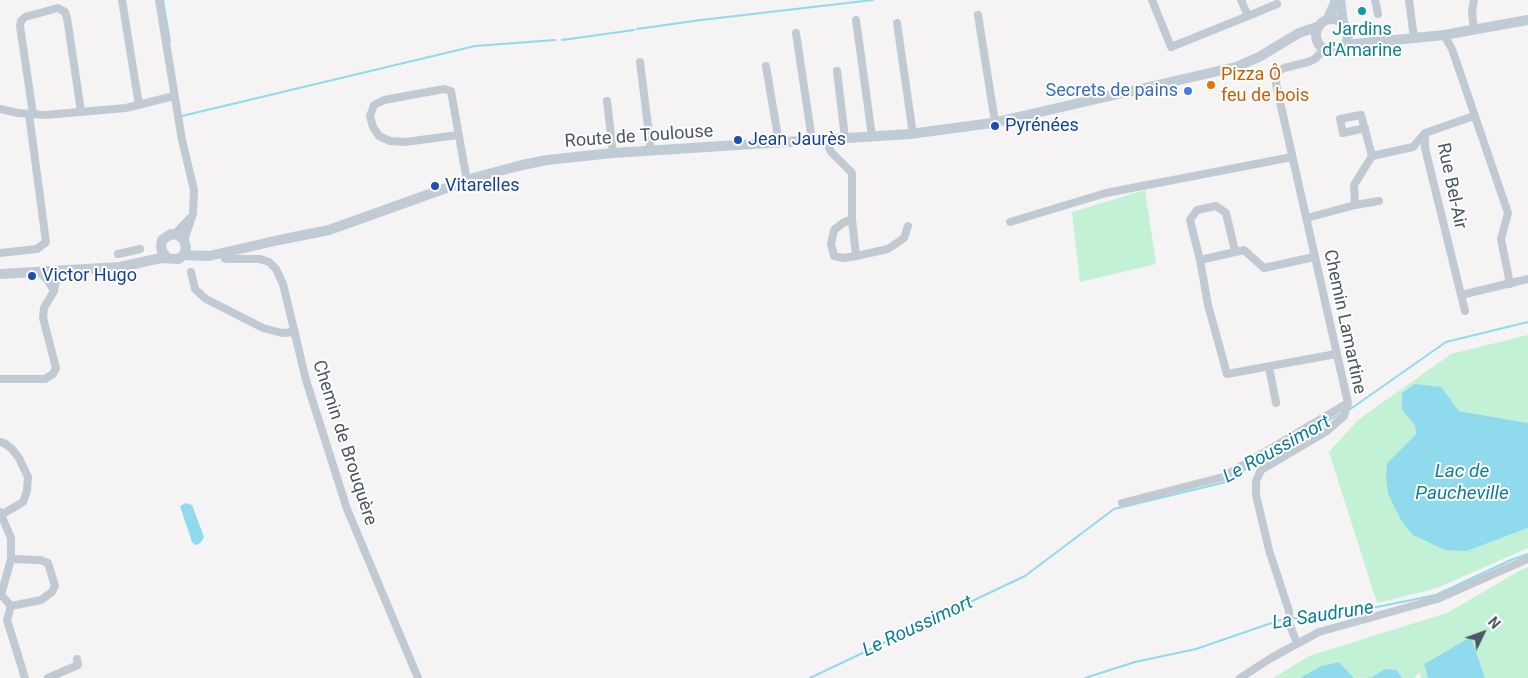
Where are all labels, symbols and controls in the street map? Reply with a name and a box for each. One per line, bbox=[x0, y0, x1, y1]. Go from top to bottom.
marker: Jardins d'Amarine bbox=[1356, 5, 1368, 17]
place label: Jardins d'Amarine bbox=[1322, 19, 1402, 62]
place label: Pizza Ô feu de bois bbox=[1221, 64, 1309, 106]
marker: Pizza Ô feu de bois bbox=[1205, 79, 1217, 91]
place label: Secrets de pains bbox=[1046, 80, 1178, 102]
marker: Secrets de pains bbox=[1182, 85, 1194, 97]
place label: Pyrénées bbox=[1005, 115, 1079, 137]
marker: Pyrénées bbox=[989, 120, 1001, 132]
street label: Route de Toulouse bbox=[564, 121, 714, 153]
place label: Jean Jaurès bbox=[748, 129, 846, 151]
marker: Jean Jaurès bbox=[732, 134, 744, 146]
street label: Rue Bel-Air bbox=[1431, 141, 1471, 231]
place label: Vitarelles bbox=[445, 175, 520, 197]
marker: Vitarelles bbox=[429, 180, 441, 192]
street label: Chemin Lamartine bbox=[1318, 248, 1370, 396]
place label: Victor Hugo bbox=[42, 265, 137, 287]
marker: Victor Hugo bbox=[26, 270, 38, 282]
street label: Chemin de Brouquère bbox=[307, 358, 381, 528]
water label: Le Roussimort bbox=[1219, 411, 1335, 489]
water label: Lac de Paucheville bbox=[1415, 461, 1509, 505]
water label: Le Roussimort bbox=[859, 591, 977, 663]
water label: La Saudrune bbox=[1271, 597, 1375, 635]
north arrow bbox=[1458, 608, 1508, 658]
text: N bbox=[1485, 614, 1503, 632]

